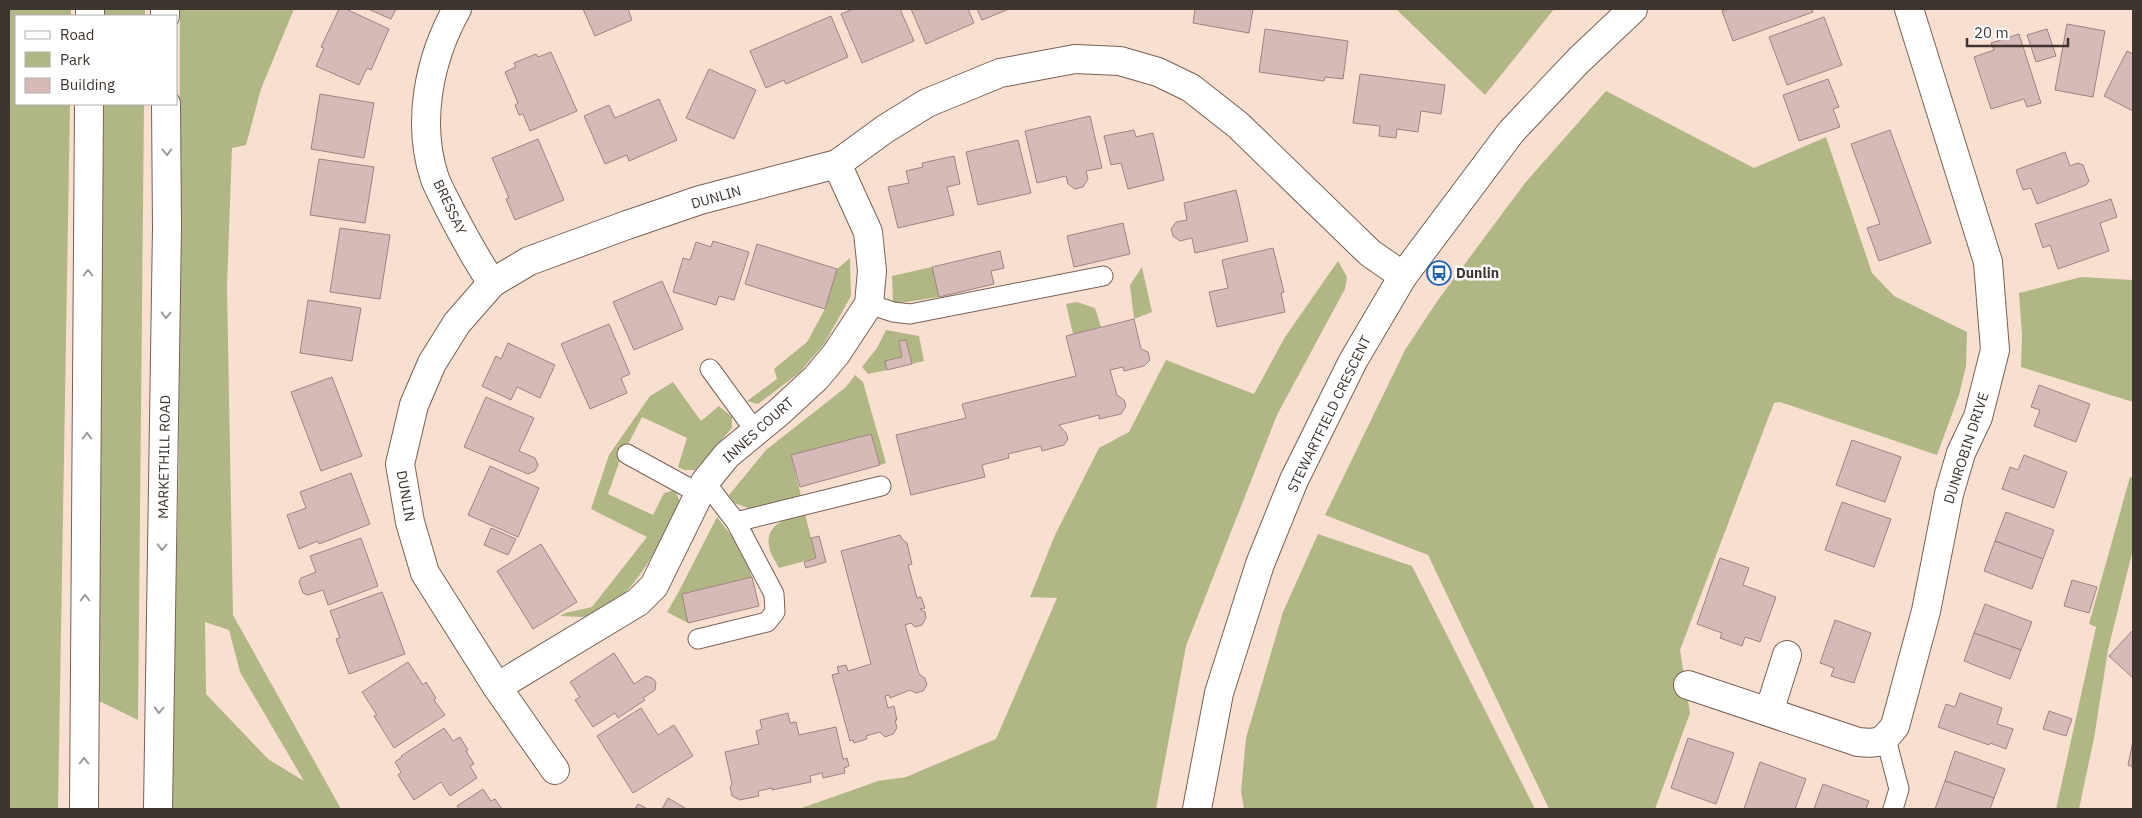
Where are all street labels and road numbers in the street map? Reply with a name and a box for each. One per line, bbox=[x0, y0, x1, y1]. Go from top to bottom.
street label: BRESSAY bbox=[429, 177, 471, 238]
street label: DUNLIN bbox=[689, 181, 743, 213]
street label: STEWARTFIELD CRESCENT bbox=[1283, 333, 1375, 495]
street label: DUNROBIN DRIVE bbox=[1940, 390, 1992, 506]
street label: INNES COURT bbox=[719, 393, 797, 467]
street label: MARKETHILL ROAD bbox=[154, 395, 174, 519]
street label: DUNLIN bbox=[393, 469, 419, 523]

